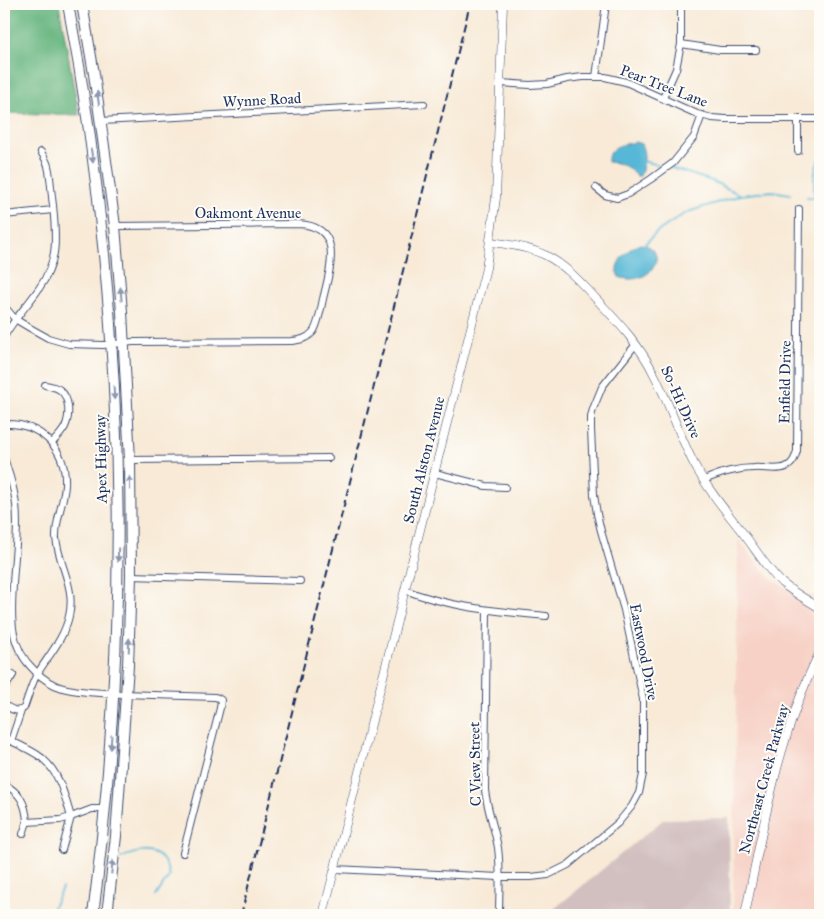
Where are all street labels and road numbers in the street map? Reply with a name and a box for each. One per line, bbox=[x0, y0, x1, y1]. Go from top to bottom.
street label: Pear Tree Lane bbox=[618, 61, 710, 111]
street label: Wynne Road bbox=[222, 89, 302, 111]
street label: Oakmont Avenue bbox=[195, 204, 301, 222]
street label: Enfield Drive bbox=[775, 340, 795, 424]
street label: So-Hi Drive bbox=[657, 363, 705, 441]
street label: South Alston Avenue bbox=[400, 395, 448, 525]
street label: Apex Highway bbox=[91, 413, 111, 505]
street label: Eastwood Drive bbox=[626, 602, 662, 702]
street label: Northeast Creek Parkway bbox=[735, 701, 793, 856]
street label: C View Street bbox=[465, 721, 485, 806]

